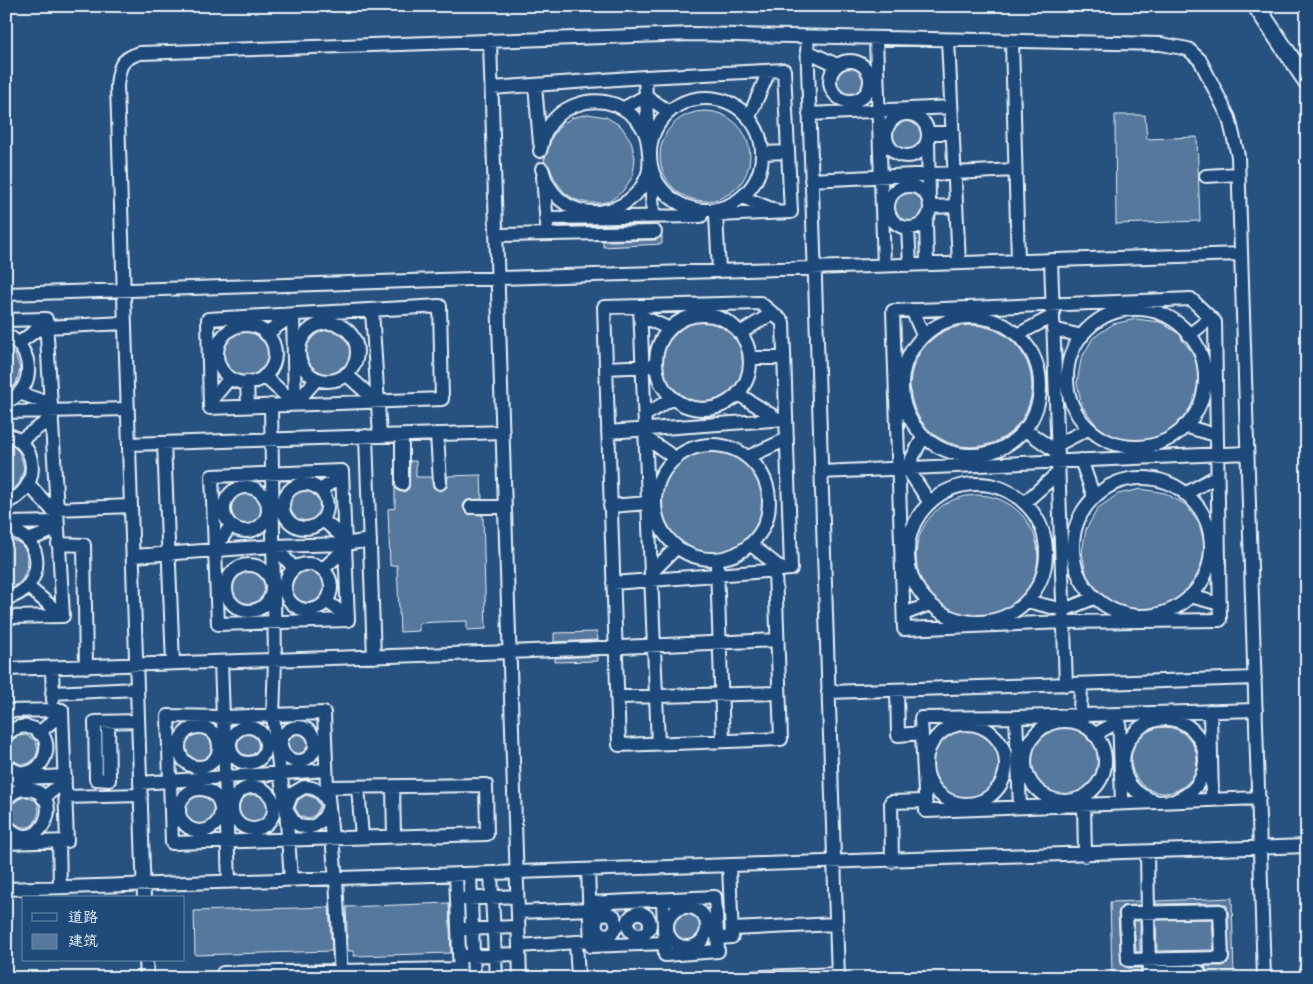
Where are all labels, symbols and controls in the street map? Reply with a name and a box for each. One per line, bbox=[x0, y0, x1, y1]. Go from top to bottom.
legend bbox=[22, 896, 185, 962]
text: 道路 bbox=[68, 906, 98, 930]
text: 建筑 bbox=[68, 930, 98, 954]

